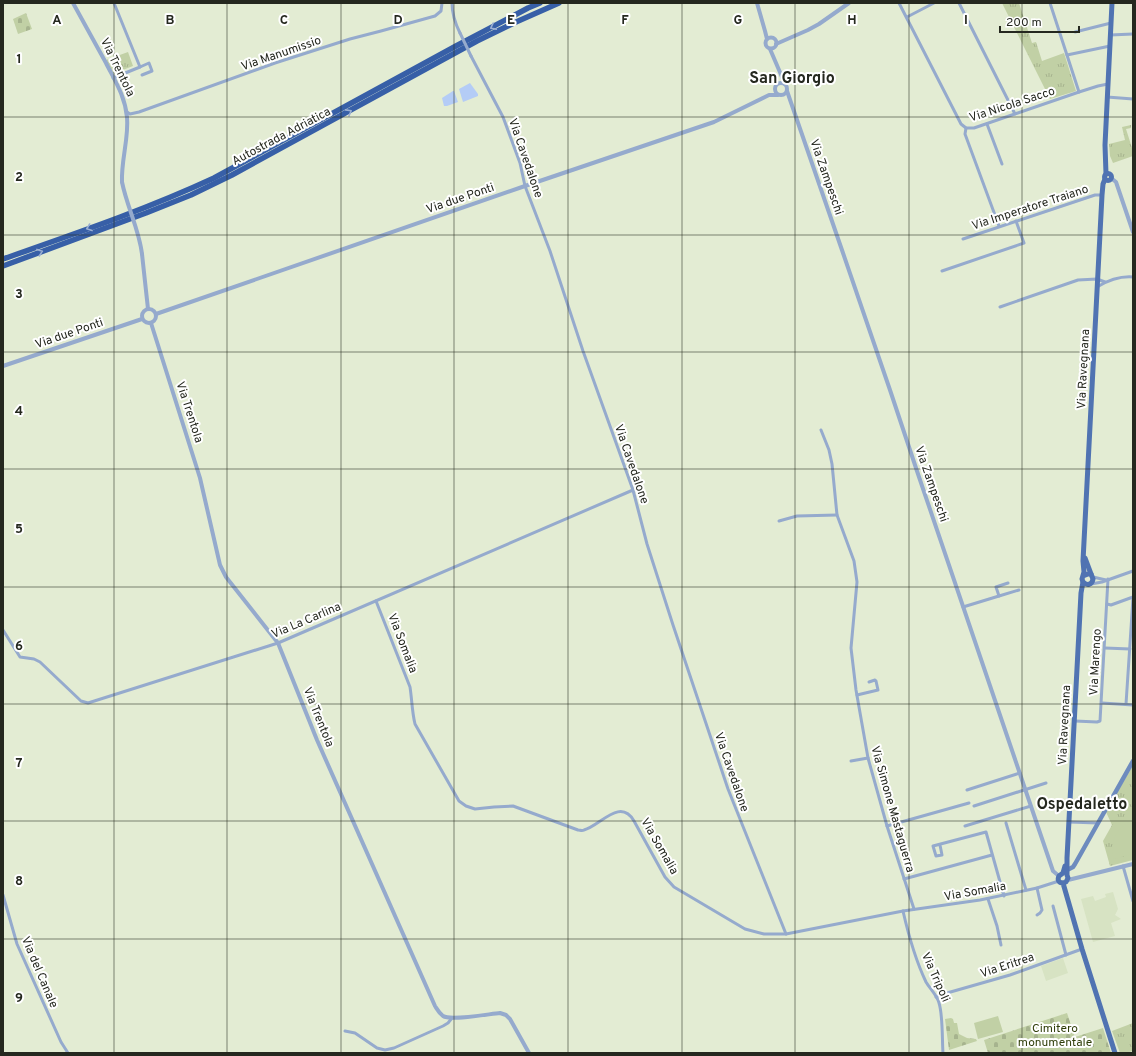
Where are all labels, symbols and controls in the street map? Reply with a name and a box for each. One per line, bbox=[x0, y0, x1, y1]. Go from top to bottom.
scale bar bbox=[1000, 8, 1079, 34]
text: A bbox=[52, 13, 62, 29]
text: B bbox=[166, 13, 175, 29]
text: C bbox=[280, 13, 288, 29]
text: D bbox=[393, 13, 403, 29]
text: E bbox=[507, 13, 515, 29]
text: F bbox=[621, 13, 629, 29]
text: G bbox=[734, 13, 743, 29]
text: H bbox=[847, 13, 857, 29]
text: I bbox=[964, 13, 968, 29]
text: 200 m bbox=[1006, 15, 1042, 31]
one-way arrow bbox=[490, 22, 497, 30]
street label: Via Manumissio bbox=[239, 33, 324, 75]
street label: Via Trentola bbox=[96, 35, 138, 100]
text: 1 bbox=[16, 52, 22, 68]
district label: San Giorgio bbox=[749, 69, 835, 89]
street label: Via Nicola Sacco bbox=[967, 83, 1057, 126]
street label: Autostrada Adriatica bbox=[229, 104, 334, 170]
one-way arrow bbox=[345, 109, 352, 117]
street label: Via Cavedalone bbox=[504, 116, 546, 200]
street label: Via Zampeschi bbox=[806, 137, 847, 217]
text: 2 bbox=[15, 170, 23, 186]
street label: Via due Ponti bbox=[424, 180, 496, 218]
street label: Via Imperatore Traiano bbox=[970, 181, 1091, 234]
one-way arrow bbox=[86, 224, 93, 232]
one-way arrow bbox=[36, 249, 43, 257]
text: 3 bbox=[15, 287, 23, 303]
street label: Via due Ponti bbox=[33, 315, 105, 353]
street label: Via Ravegnana bbox=[1074, 329, 1094, 410]
street label: Via Trentola bbox=[172, 380, 206, 445]
text: 4 bbox=[15, 404, 23, 420]
street label: Via Cavedalone bbox=[610, 422, 652, 506]
street label: Via Zampeschi bbox=[911, 444, 952, 524]
text: 5 bbox=[15, 522, 23, 538]
street label: Via La Carlina bbox=[269, 599, 344, 643]
street label: Via Somalia bbox=[383, 611, 421, 675]
street label: Via Marengo bbox=[1086, 628, 1106, 696]
text: 6 bbox=[15, 639, 23, 655]
street label: Via Trentola bbox=[299, 685, 337, 750]
street label: Via Ravegnana bbox=[1055, 685, 1075, 766]
street label: Via Cavedalone bbox=[710, 730, 752, 814]
street label: Via Simone Mastaguerra bbox=[866, 744, 918, 874]
text: 7 bbox=[16, 756, 23, 772]
district label: Ospedaletto bbox=[1037, 795, 1127, 815]
street label: Via Somalia bbox=[637, 815, 682, 878]
text: 8 bbox=[15, 874, 23, 890]
street label: Via Somalia bbox=[943, 879, 1007, 905]
street label: Via del Canale bbox=[17, 934, 61, 1011]
street label: Via Tripoli bbox=[917, 950, 953, 1005]
street label: Via Eritrea bbox=[978, 950, 1036, 982]
text: 9 bbox=[15, 991, 23, 1007]
park label: Cimitero monumentale bbox=[1018, 1021, 1092, 1051]

